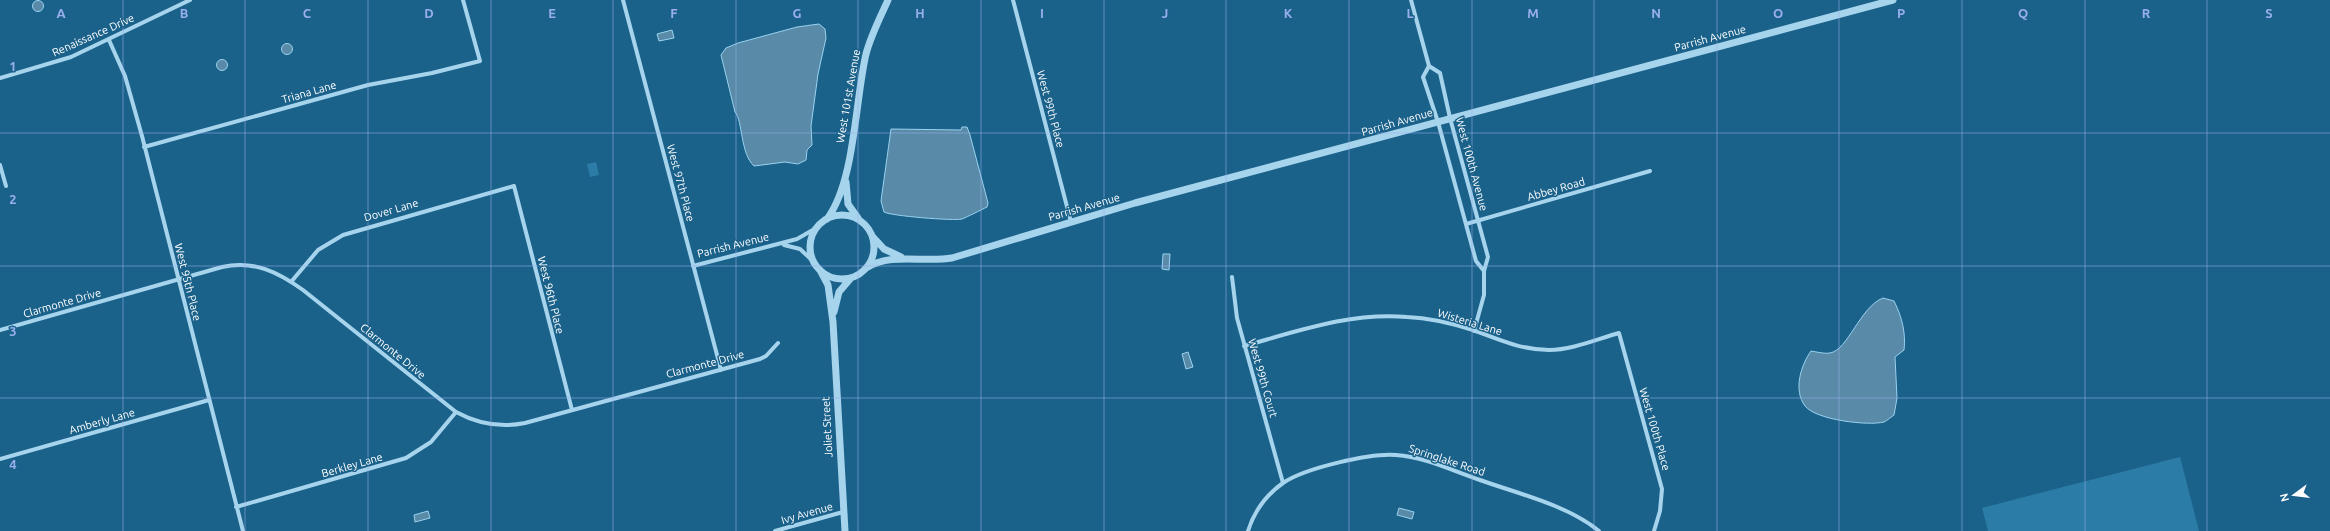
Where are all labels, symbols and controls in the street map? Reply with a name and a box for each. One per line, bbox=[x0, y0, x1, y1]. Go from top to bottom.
text: A bbox=[56, 6, 66, 20]
text: B bbox=[180, 6, 189, 20]
text: C bbox=[303, 6, 312, 20]
text: D bbox=[424, 6, 434, 20]
text: E bbox=[548, 6, 556, 20]
text: F bbox=[670, 6, 678, 20]
text: G bbox=[793, 6, 802, 20]
text: H bbox=[915, 6, 925, 20]
text: I bbox=[1040, 6, 1044, 20]
text: J bbox=[1162, 6, 1168, 20]
text: K bbox=[1284, 6, 1293, 20]
text: L bbox=[1406, 6, 1414, 20]
text: M bbox=[1527, 6, 1539, 20]
text: N bbox=[1651, 6, 1661, 20]
text: O bbox=[1773, 6, 1783, 20]
text: P bbox=[1897, 6, 1905, 20]
text: Q bbox=[2018, 6, 2028, 20]
text: R bbox=[2142, 6, 2151, 20]
text: S bbox=[2265, 6, 2273, 20]
street label: Renaissance Drive bbox=[50, 11, 136, 59]
street label: Parrish Avenue bbox=[1673, 23, 1747, 53]
street label: West 101st Avenue bbox=[834, 48, 862, 144]
text: 1 bbox=[9, 59, 17, 73]
street label: West 99th Place bbox=[1035, 69, 1067, 149]
street label: Triana Lane bbox=[280, 78, 338, 106]
street label: Parrish Avenue bbox=[1360, 106, 1434, 138]
street label: West 100th Avenue bbox=[1454, 116, 1490, 212]
street label: West 97th Place bbox=[665, 143, 697, 223]
street label: Abbey Road bbox=[1526, 175, 1586, 203]
street label: Parrish Avenue bbox=[1047, 191, 1121, 223]
text: 2 bbox=[9, 192, 17, 206]
street label: Dover Lane bbox=[362, 197, 420, 223]
street label: Parrish Avenue bbox=[696, 230, 770, 260]
street label: West 95th Place bbox=[173, 242, 203, 322]
street label: West 96th Place bbox=[536, 255, 566, 335]
street label: Clarmonte Drive bbox=[22, 286, 102, 320]
street label: Wisteria Lane bbox=[1436, 306, 1504, 338]
street label: Clarmonte Drive bbox=[358, 321, 428, 381]
text: 3 bbox=[9, 324, 17, 338]
street label: West 99th Court bbox=[1246, 337, 1280, 419]
street label: Clarmonte Drive bbox=[665, 348, 745, 380]
street label: West 100th Place bbox=[1637, 386, 1673, 472]
street label: Joliet Street bbox=[819, 396, 835, 458]
street label: Amberly Lane bbox=[68, 406, 136, 436]
street label: Springlake Road bbox=[1407, 442, 1487, 478]
street label: Berkley Lane bbox=[320, 451, 384, 479]
text: 4 bbox=[9, 457, 17, 471]
north arrow bbox=[2274, 475, 2314, 515]
text: N bbox=[2277, 492, 2291, 503]
street label: Ivy Avenue bbox=[780, 500, 834, 526]

